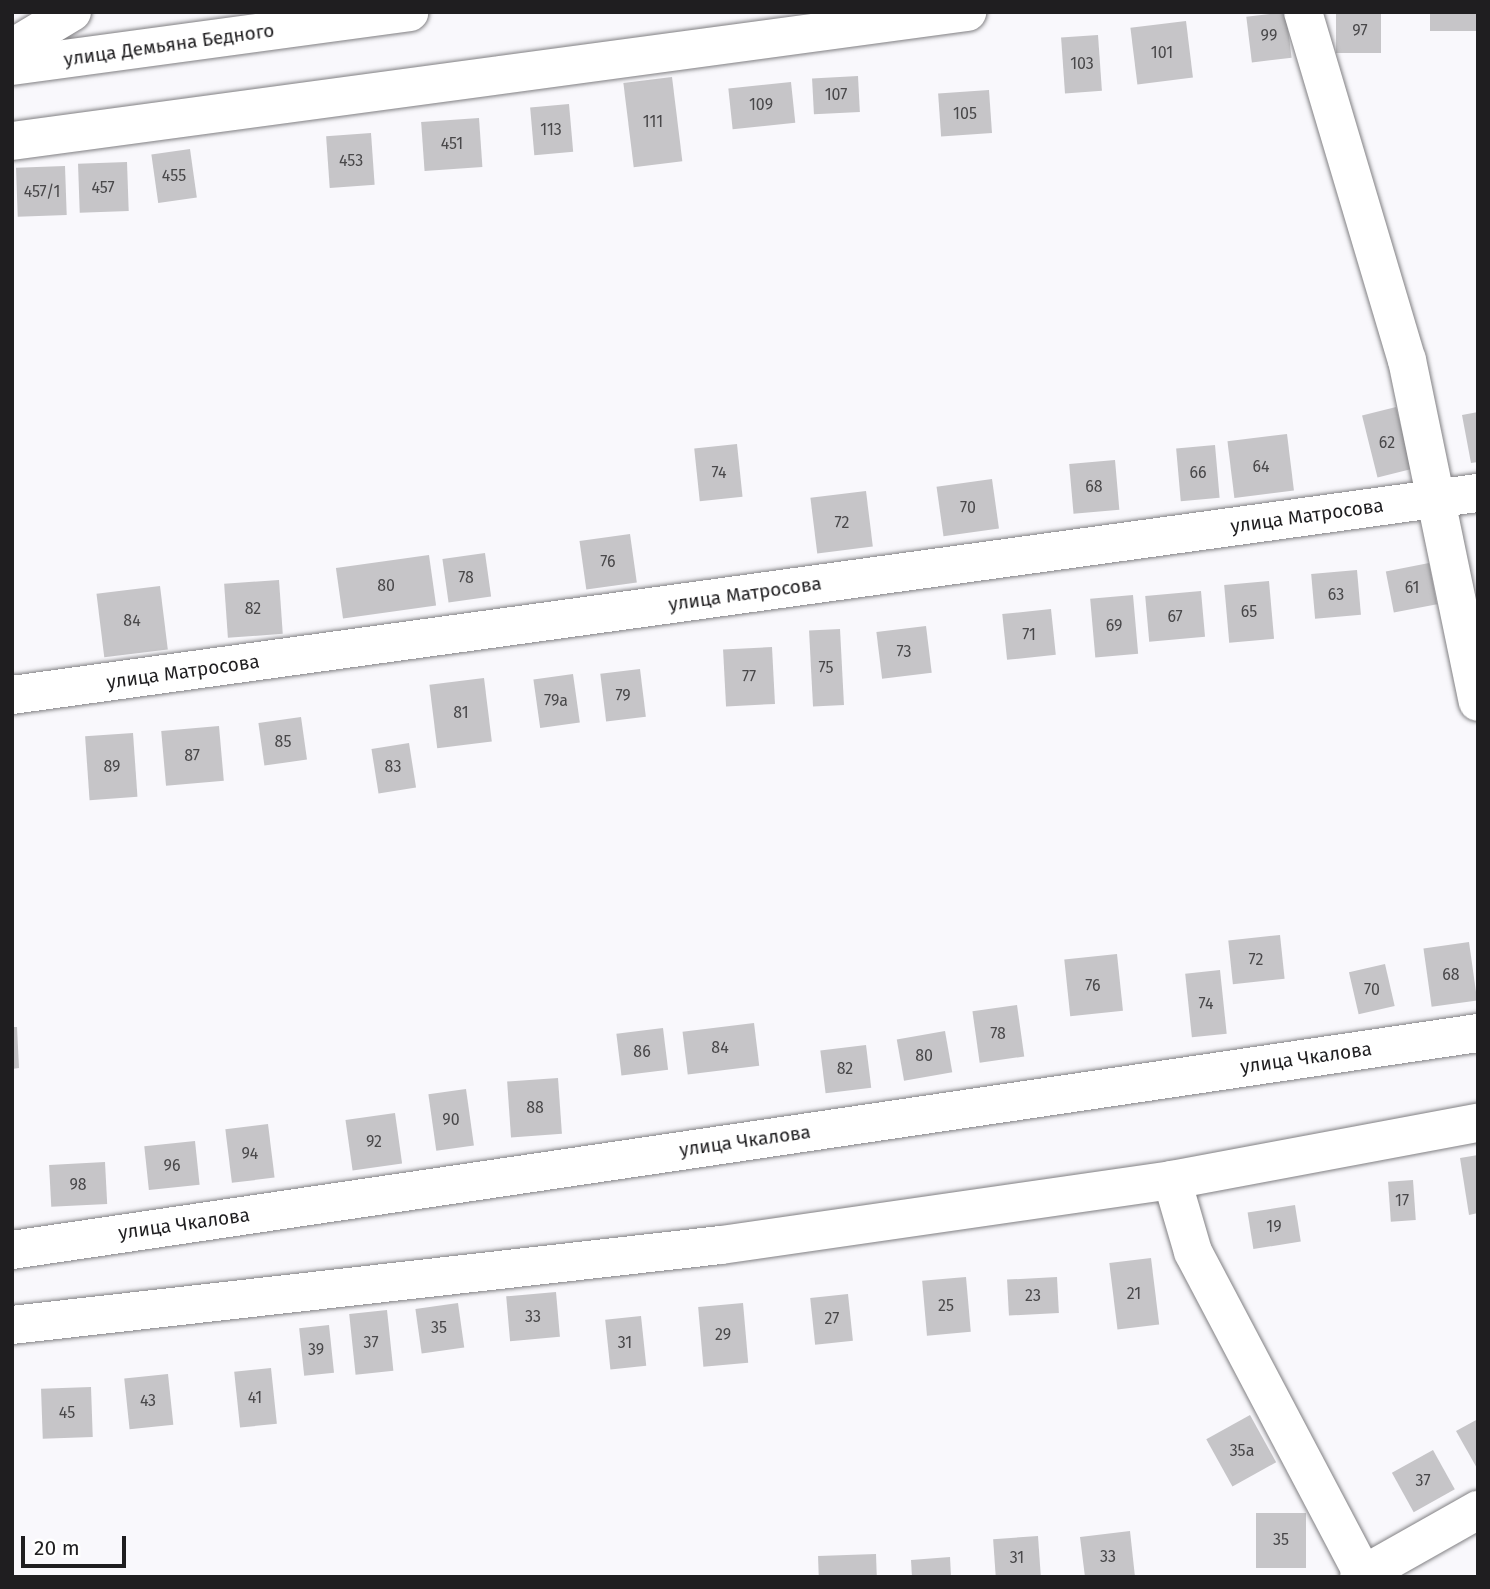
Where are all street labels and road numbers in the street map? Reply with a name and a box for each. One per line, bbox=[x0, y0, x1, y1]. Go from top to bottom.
street label: улица Демьяна Бедного bbox=[62, 19, 276, 71]
street label: улица Матросова bbox=[1229, 494, 1385, 538]
street label: улица Матросова bbox=[667, 572, 823, 616]
street label: улица Матросова bbox=[105, 650, 261, 694]
street label: улица Чкалова bbox=[1239, 1037, 1373, 1079]
street label: улица Чкалова bbox=[678, 1120, 812, 1162]
street label: улица Чкалова bbox=[117, 1203, 251, 1245]

